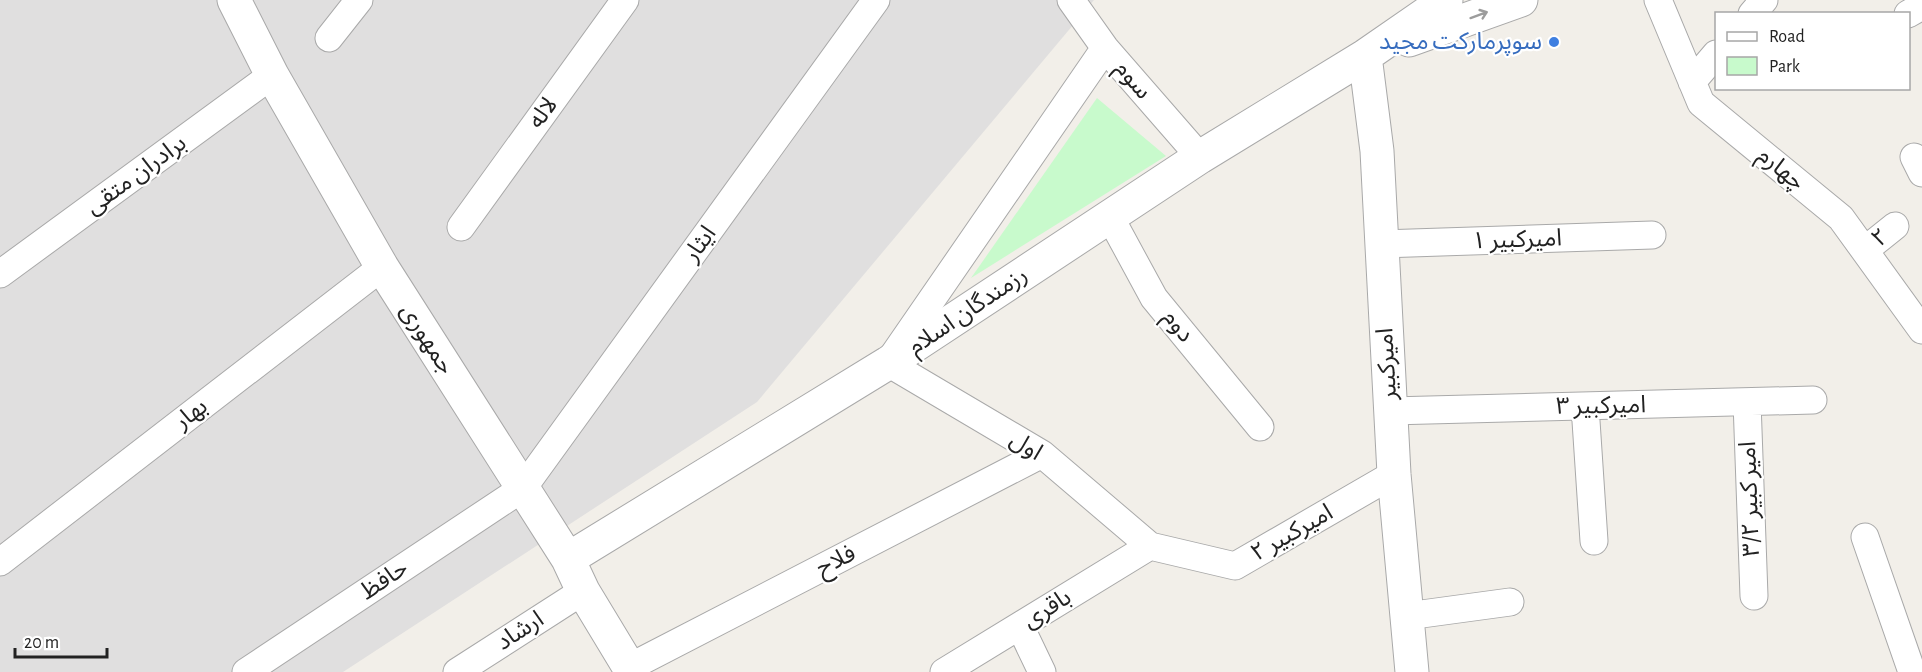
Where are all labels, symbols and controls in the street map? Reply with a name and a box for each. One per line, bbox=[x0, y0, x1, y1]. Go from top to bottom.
one-way arrow bbox=[1469, 9, 1488, 20]
legend bbox=[1715, 12, 1910, 90]
text: Road bbox=[1769, 28, 1805, 46]
place label: سوپرمارکت مجید bbox=[1379, 30, 1542, 56]
marker: سوپرمارکت مجید bbox=[1547, 35, 1561, 49]
street label: سوم bbox=[1106, 56, 1156, 107]
text: Park bbox=[1769, 58, 1801, 76]
street label: لاله bbox=[524, 93, 562, 133]
street label: برادران متقی bbox=[81, 131, 191, 220]
street label: چهارم bbox=[1750, 143, 1809, 199]
street label: ایثار bbox=[679, 222, 722, 268]
street label: ۲ bbox=[1867, 224, 1893, 252]
street label: امیرکبیر ۱ bbox=[1472, 226, 1562, 255]
street label: رزمندگان اسلام bbox=[904, 262, 1035, 364]
street label: جمهوری bbox=[395, 300, 458, 379]
street label: دوم bbox=[1154, 305, 1198, 350]
street label: امیرکبیر bbox=[1373, 327, 1402, 402]
street label: امیرکبیر ۳ bbox=[1556, 393, 1646, 420]
street label: بهار bbox=[169, 394, 213, 435]
street label: اول bbox=[1005, 427, 1046, 466]
street label: امیر کبیر ۳/۲ bbox=[1736, 441, 1765, 557]
street label: امیرکبیر ۲ bbox=[1247, 500, 1338, 567]
street label: فلاح bbox=[813, 541, 861, 584]
street label: حافظ bbox=[356, 556, 412, 604]
street label: باقری bbox=[1019, 585, 1076, 634]
street label: ارشاد bbox=[492, 607, 548, 656]
scale bar bbox=[15, 621, 106, 659]
text: 20 m bbox=[24, 634, 59, 652]

